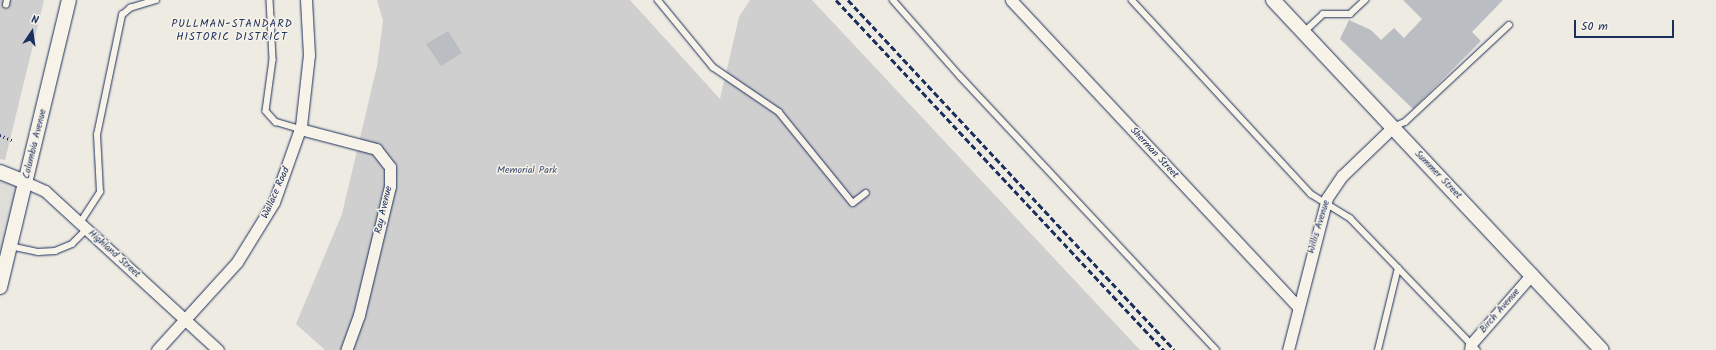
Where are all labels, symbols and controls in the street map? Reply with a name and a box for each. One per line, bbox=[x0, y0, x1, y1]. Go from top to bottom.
text: N bbox=[29, 11, 40, 30]
north arrow bbox=[12, 12, 52, 52]
scale bar bbox=[1576, 12, 1676, 38]
text: 50 m bbox=[1581, 17, 1608, 36]
district label: PULLMAN-STANDARD HISTORIC DISTRICT bbox=[171, 18, 293, 44]
street label: Columbia Avenue bbox=[21, 108, 49, 180]
street label: Sherman Street bbox=[1127, 125, 1181, 181]
street label: Summer Street bbox=[1412, 148, 1464, 202]
street label: Wallace Road bbox=[259, 165, 293, 221]
park label: Memorial Park bbox=[497, 165, 557, 177]
street label: Ray Avenue bbox=[373, 185, 395, 235]
street label: Willis Avenue bbox=[1305, 199, 1333, 255]
street label: Highland Street bbox=[85, 227, 143, 281]
street label: Birch Avenue bbox=[1477, 286, 1523, 336]

